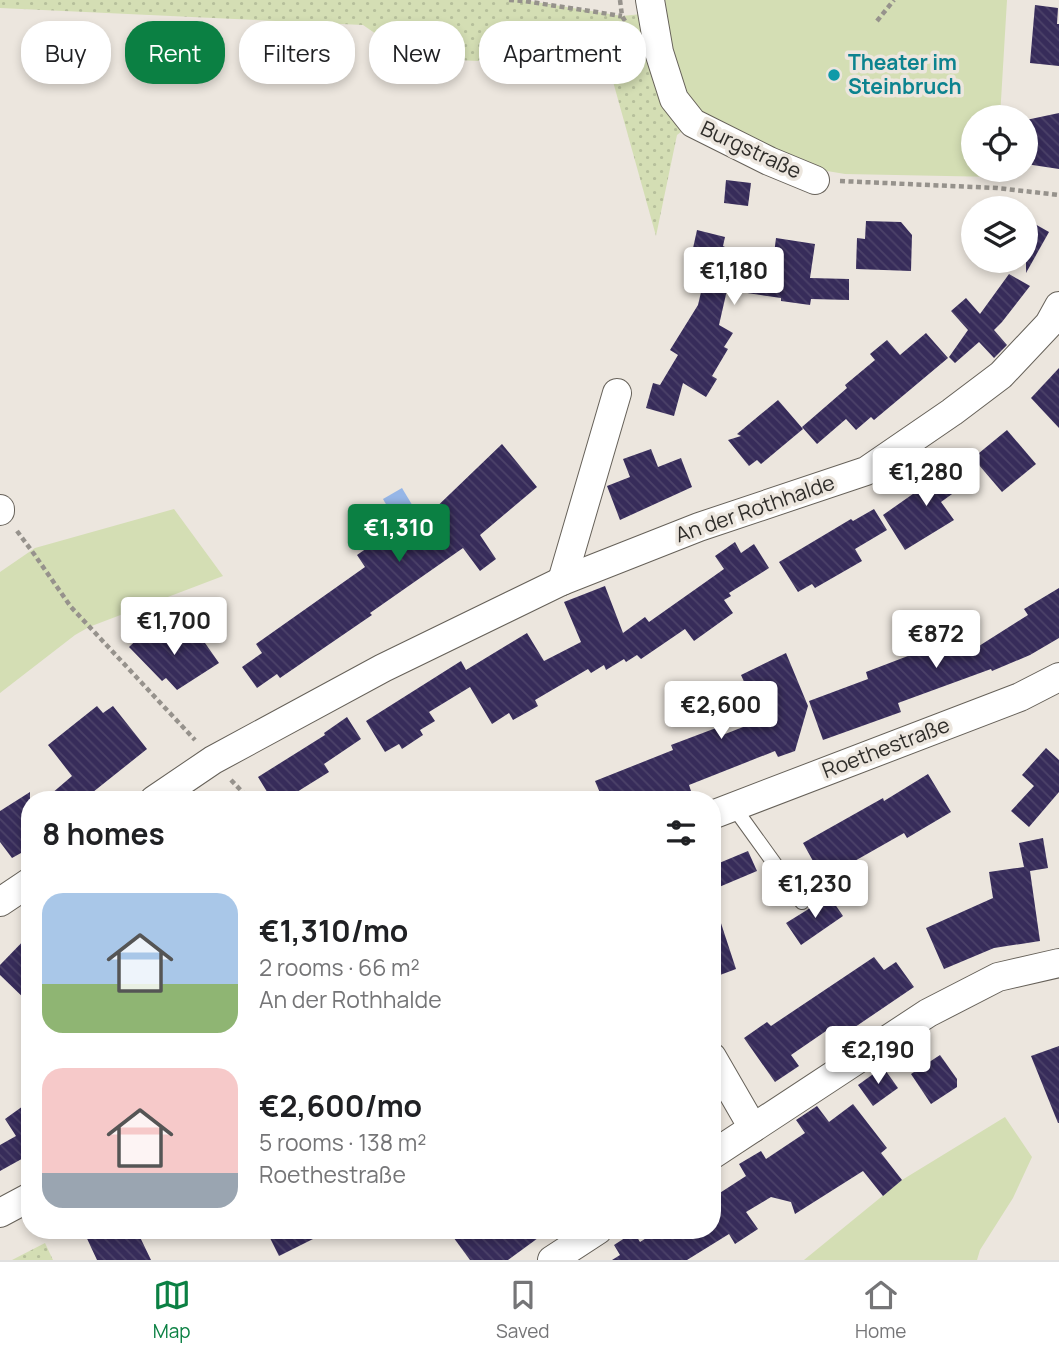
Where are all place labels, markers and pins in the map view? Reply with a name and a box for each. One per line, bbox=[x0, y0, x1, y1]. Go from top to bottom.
place label: Theater im Steinbruch bbox=[848, 48, 962, 100]
marker: Theater im Steinbruch bbox=[826, 67, 842, 83]
pin: €1,180 bbox=[677, 247, 791, 307]
pin: €1,280 bbox=[869, 448, 983, 508]
pin: €1,310 bbox=[342, 504, 456, 564]
pin: €1,700 bbox=[117, 598, 231, 657]
pin: €872 bbox=[895, 610, 977, 670]
pin: €2,600 bbox=[664, 682, 778, 741]
pin: €1,230 bbox=[758, 860, 872, 920]
pin: €2,190 bbox=[821, 1026, 935, 1086]

